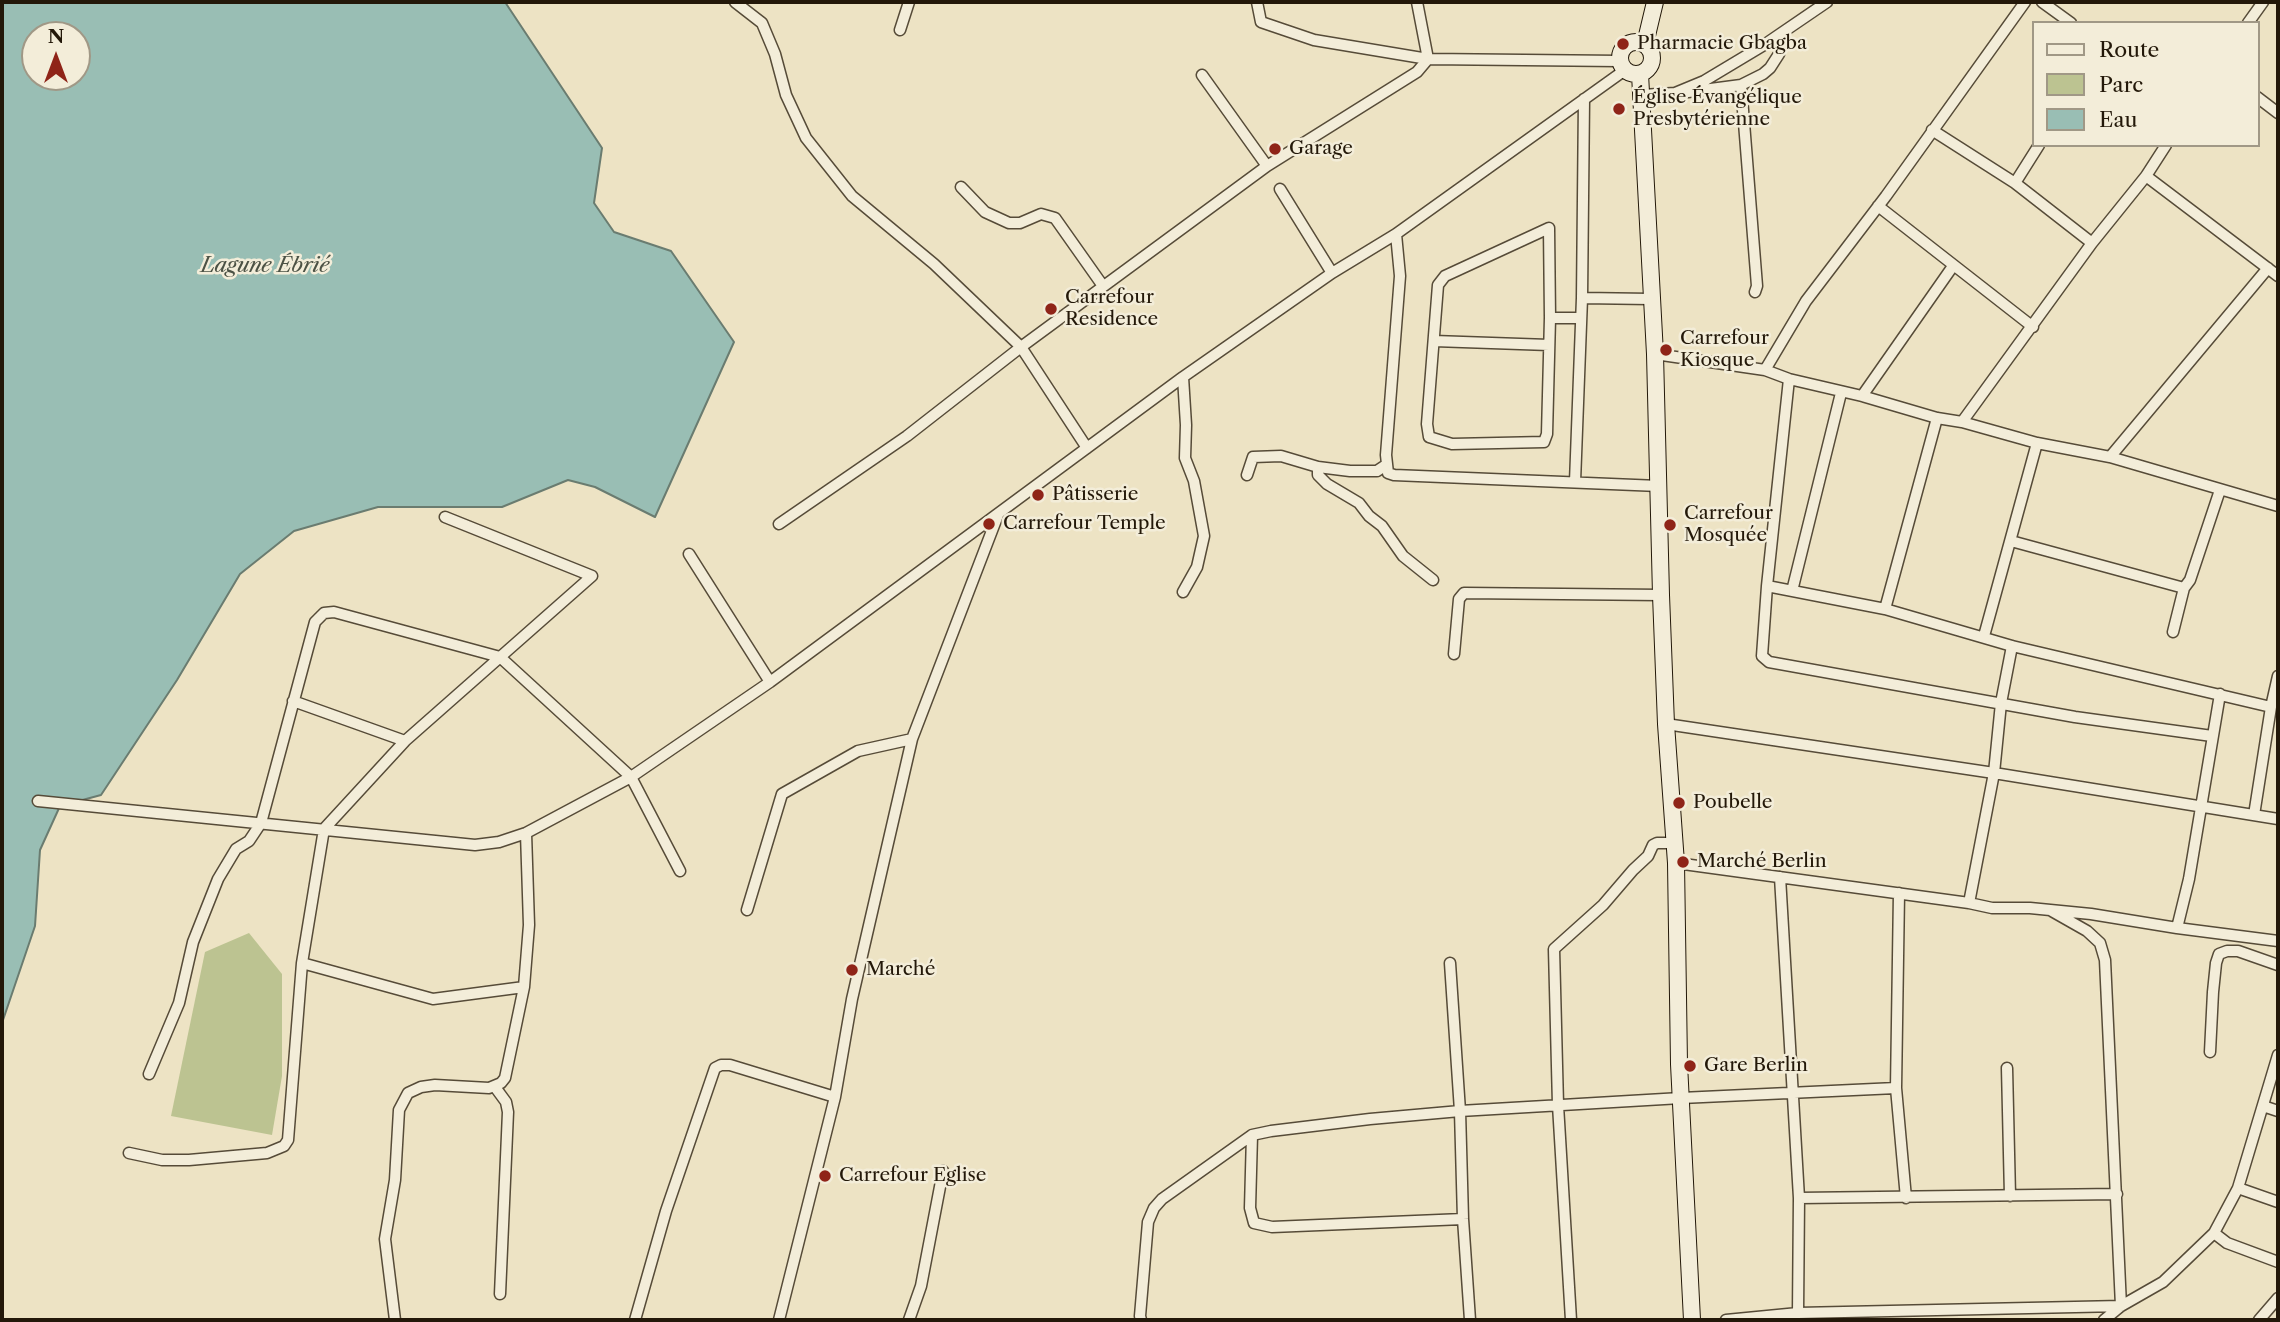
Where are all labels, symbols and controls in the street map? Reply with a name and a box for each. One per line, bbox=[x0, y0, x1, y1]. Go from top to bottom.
north arrow bbox=[21, 21, 91, 91]
legend bbox=[2032, 21, 2259, 147]
text: N bbox=[48, 25, 64, 48]
place label: Pharmacie Gbagba bbox=[1637, 33, 1807, 55]
marker: Pharmacie Gbagba bbox=[1615, 36, 1631, 52]
text: Route bbox=[2099, 37, 2159, 62]
text: Parc bbox=[2099, 72, 2143, 97]
place label: Église Évangélique Presbytérienne bbox=[1633, 87, 1802, 131]
marker: Église Évangélique Presbytérienne bbox=[1611, 101, 1627, 117]
text: Eau bbox=[2099, 107, 2138, 132]
place label: Garage bbox=[1289, 138, 1353, 160]
marker: Garage bbox=[1267, 141, 1283, 157]
water label: Lagune Ébrié bbox=[201, 253, 329, 279]
place label: Carrefour Residence bbox=[1065, 287, 1158, 331]
marker: Carrefour Residence bbox=[1043, 301, 1059, 317]
place label: Carrefour Kiosque bbox=[1680, 328, 1769, 372]
marker: Carrefour Kiosque bbox=[1658, 342, 1674, 358]
place label: Pâtisserie bbox=[1052, 484, 1138, 506]
marker: Pâtisserie bbox=[1030, 487, 1046, 503]
place label: Carrefour Mosquée bbox=[1684, 503, 1773, 547]
place label: Carrefour Temple bbox=[1003, 513, 1166, 535]
marker: Carrefour Temple bbox=[981, 516, 997, 532]
marker: Carrefour Mosquée bbox=[1662, 517, 1678, 533]
place label: Poubelle bbox=[1693, 792, 1772, 814]
marker: Poubelle bbox=[1671, 795, 1687, 811]
place label: Marché Berlin bbox=[1697, 851, 1827, 873]
marker: Marché Berlin bbox=[1675, 854, 1691, 870]
place label: Marché bbox=[866, 959, 935, 981]
marker: Marché bbox=[844, 962, 860, 978]
place label: Gare Berlin bbox=[1704, 1055, 1808, 1077]
marker: Gare Berlin bbox=[1682, 1058, 1698, 1074]
place label: Carrefour Eglise bbox=[839, 1165, 986, 1187]
marker: Carrefour Eglise bbox=[817, 1168, 833, 1184]

